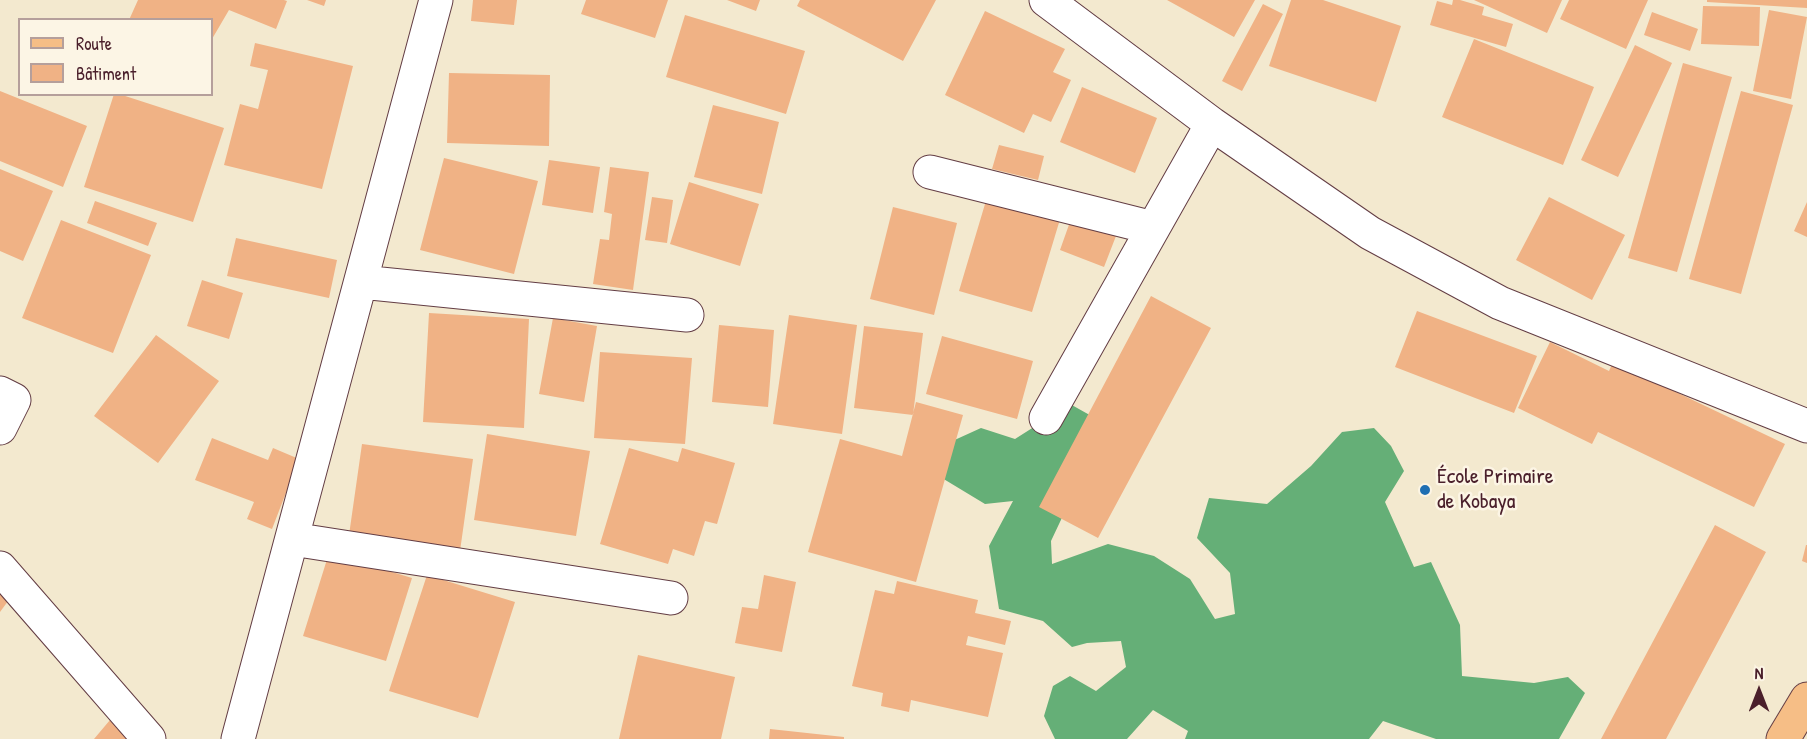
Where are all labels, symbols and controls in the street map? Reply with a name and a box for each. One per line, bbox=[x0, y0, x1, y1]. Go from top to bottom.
legend bbox=[18, 18, 213, 96]
text: Route bbox=[76, 31, 112, 56]
text: Bâtiment bbox=[76, 61, 136, 86]
place label: École Primaire de Kobaya bbox=[1437, 464, 1554, 516]
marker: École Primaire de Kobaya bbox=[1418, 483, 1432, 497]
north arrow bbox=[1729, 661, 1789, 721]
text: N bbox=[1755, 662, 1763, 684]

